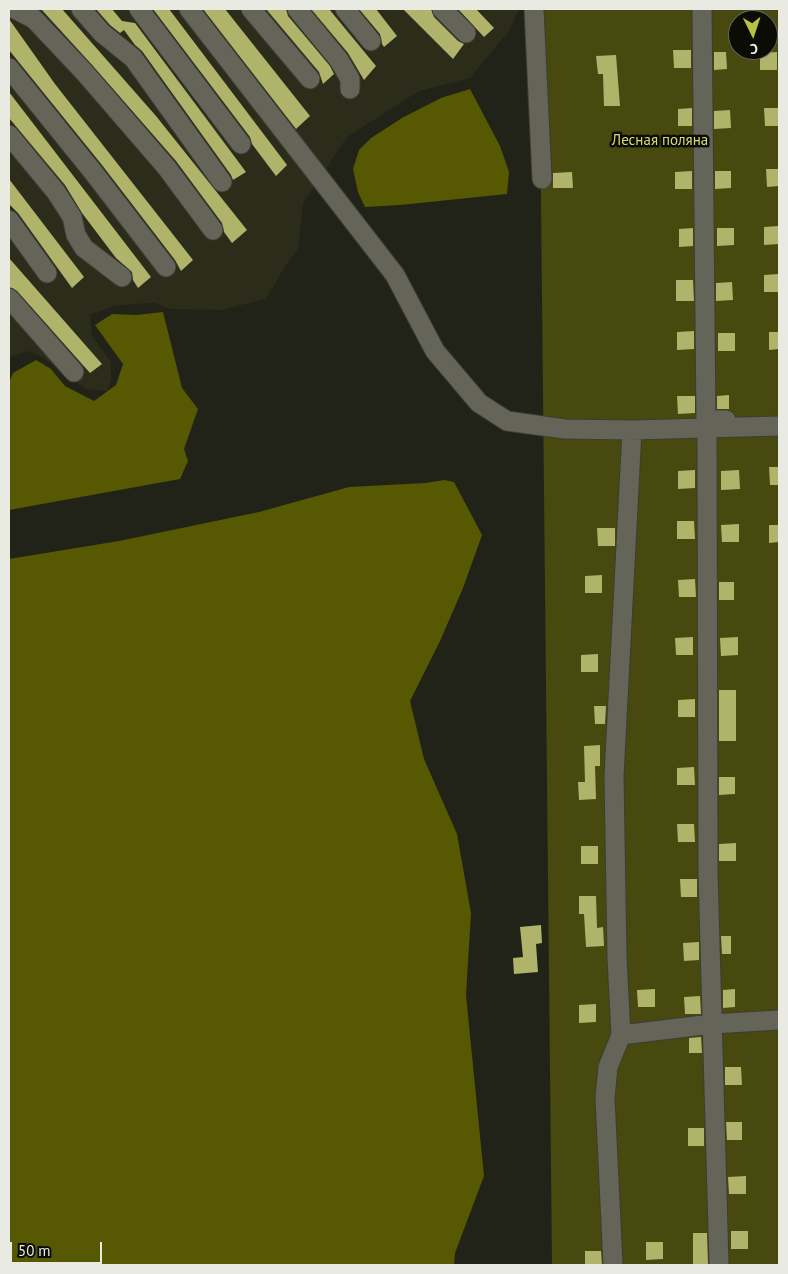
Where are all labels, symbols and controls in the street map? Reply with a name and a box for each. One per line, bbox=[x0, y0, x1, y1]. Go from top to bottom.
north arrow bbox=[728, 10, 778, 60]
text: С bbox=[749, 40, 759, 58]
park label: Лесная поляна bbox=[612, 132, 708, 150]
scale bar bbox=[12, 1232, 105, 1264]
text: 50 m bbox=[18, 1241, 51, 1260]

